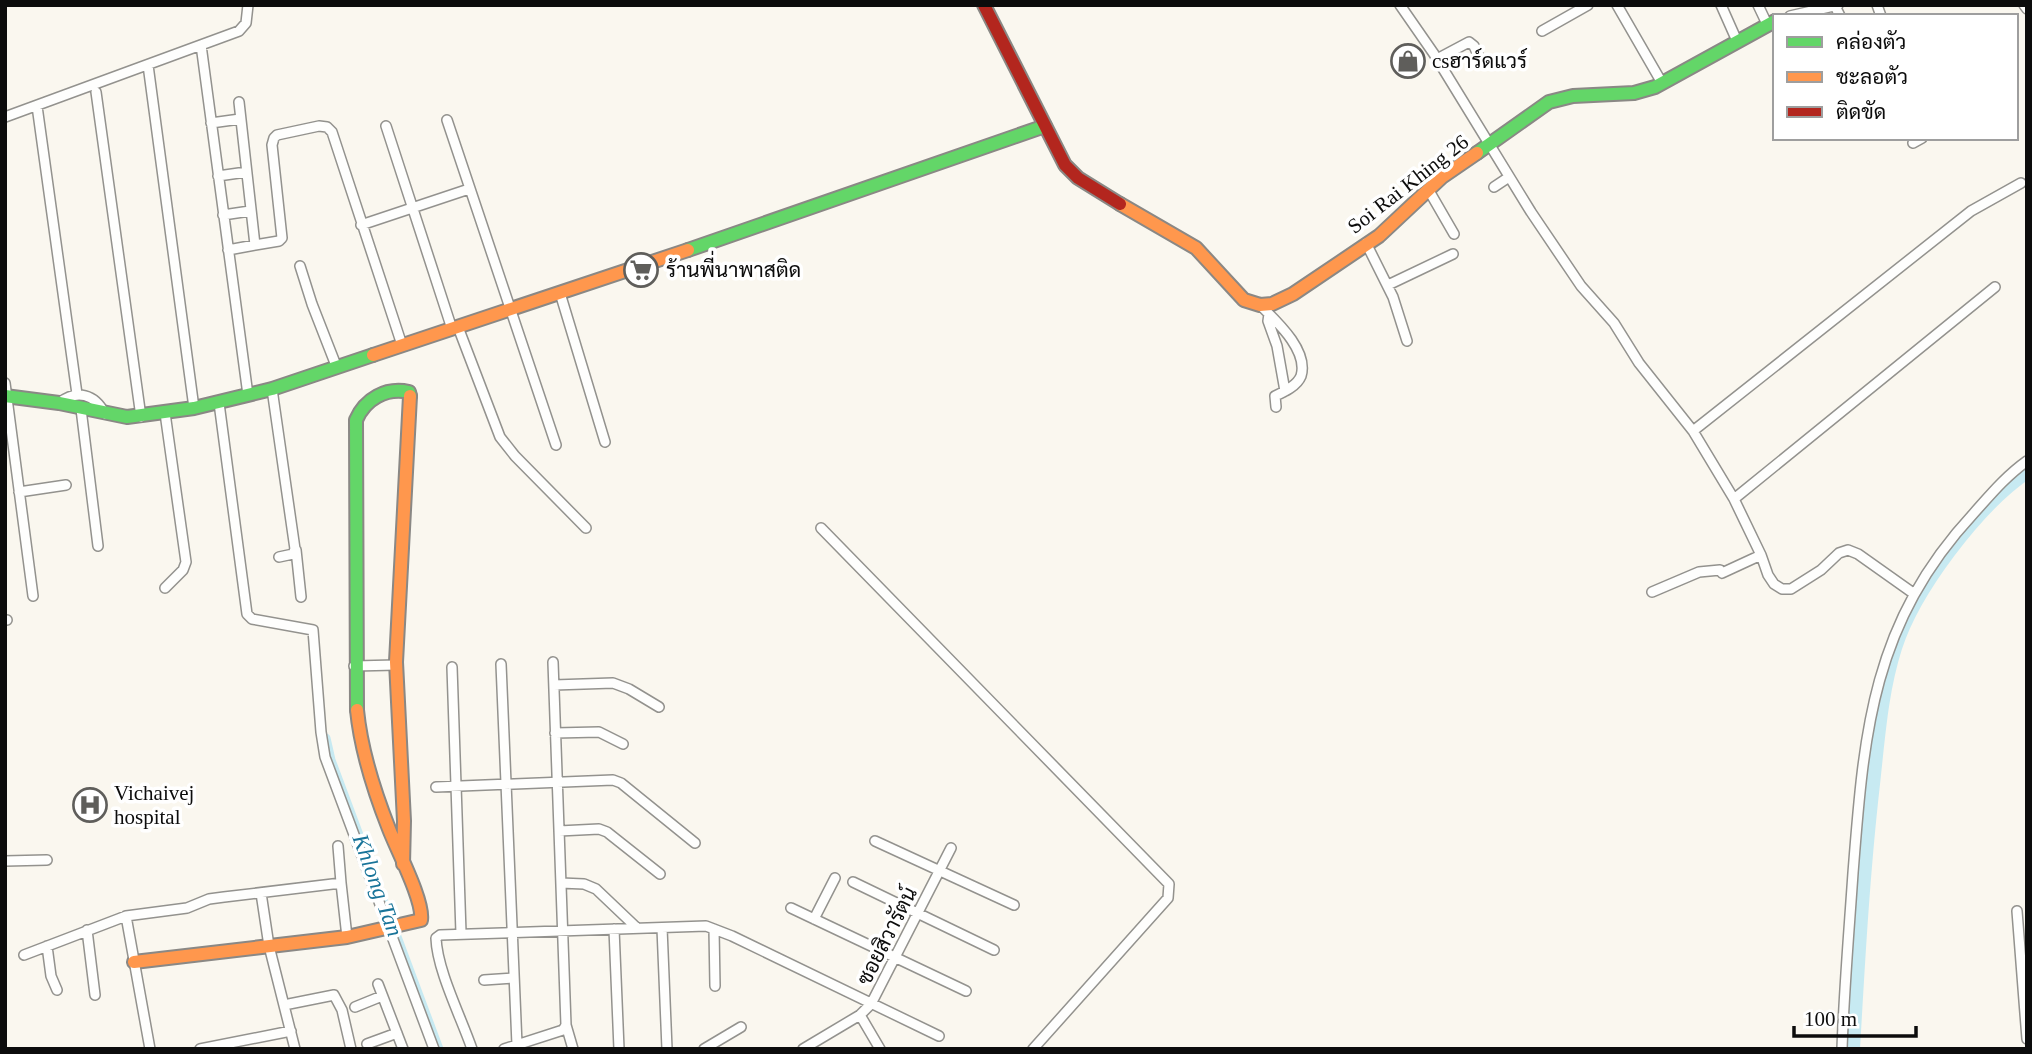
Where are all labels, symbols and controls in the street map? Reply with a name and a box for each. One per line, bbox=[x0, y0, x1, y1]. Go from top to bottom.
legend bbox=[1773, 14, 2018, 140]
text: คล่องตัว bbox=[1836, 30, 1906, 54]
shop icon: csฮาร์ดแวร์ bbox=[1389, 42, 1427, 80]
place label: csฮาร์ดแวร์ bbox=[1432, 47, 1527, 73]
text: ชะลอตัว bbox=[1836, 65, 1908, 89]
text: ติดขัด bbox=[1836, 100, 1886, 124]
street label: Soi Rai Khing 26 bbox=[1343, 129, 1473, 239]
place label: ร้านพี่นาพาสติด bbox=[666, 250, 801, 282]
supermarket icon: ร้านพี่นาพาสติด bbox=[622, 251, 660, 289]
place label: Vichaivej hospital bbox=[114, 781, 194, 829]
hospital icon: Vichaivej hospital bbox=[71, 786, 109, 824]
water label: Khlong Tan bbox=[347, 830, 408, 940]
street label: ซอยสิวารัตน์ bbox=[850, 882, 922, 989]
scale bar bbox=[1794, 995, 1916, 1038]
text: 100 m bbox=[1804, 1007, 1857, 1031]

